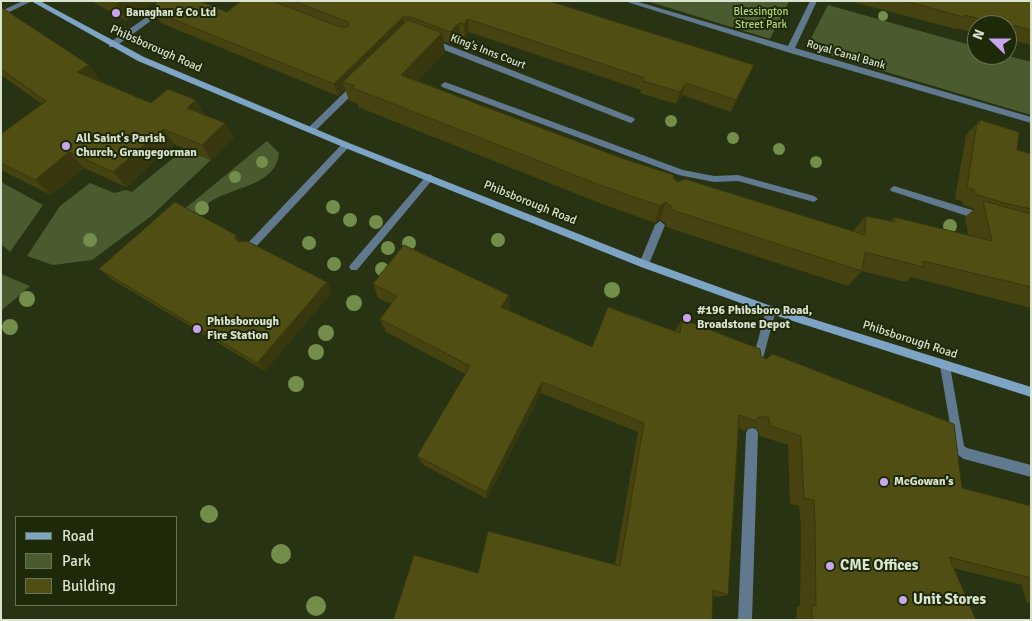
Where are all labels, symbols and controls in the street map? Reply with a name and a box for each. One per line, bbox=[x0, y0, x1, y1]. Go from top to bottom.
park label: Blessington Street Park bbox=[733, 5, 789, 31]
place label: Banaghan & Co Ltd bbox=[126, 6, 216, 20]
marker: Banaghan & Co Ltd bbox=[110, 7, 122, 19]
north arrow bbox=[967, 15, 1017, 65]
street label: Phibsborough Road bbox=[108, 22, 204, 76]
text: N bbox=[969, 27, 988, 42]
street label: King's Inns Court bbox=[448, 32, 528, 72]
street label: Royal Canal Bank bbox=[805, 37, 887, 73]
place label: All Saint's Parish Church, Grangegorman bbox=[76, 132, 197, 160]
marker: All Saint's Parish Church, Grangegorman bbox=[60, 140, 72, 152]
street label: Phibsborough Road bbox=[481, 178, 579, 228]
place label: #196 Phibsboro Road, Broadstone Depot bbox=[697, 304, 812, 332]
marker: #196 Phibsboro Road, Broadstone Depot bbox=[681, 312, 693, 324]
place label: Phibsborough Fire Station bbox=[207, 315, 279, 343]
street label: Phibsborough Road bbox=[861, 318, 959, 362]
marker: Phibsborough Fire Station bbox=[191, 323, 203, 335]
place label: McGowan’s bbox=[894, 475, 953, 489]
marker: McGowan’s bbox=[878, 476, 890, 488]
legend bbox=[15, 516, 178, 606]
text: Road bbox=[62, 527, 94, 545]
text: Park bbox=[62, 552, 91, 570]
place label: CME Offices bbox=[840, 557, 918, 575]
marker: CME Offices bbox=[824, 560, 836, 572]
text: Building bbox=[62, 577, 116, 595]
place label: Unit Stores bbox=[913, 591, 986, 609]
marker: Unit Stores bbox=[897, 594, 909, 606]

